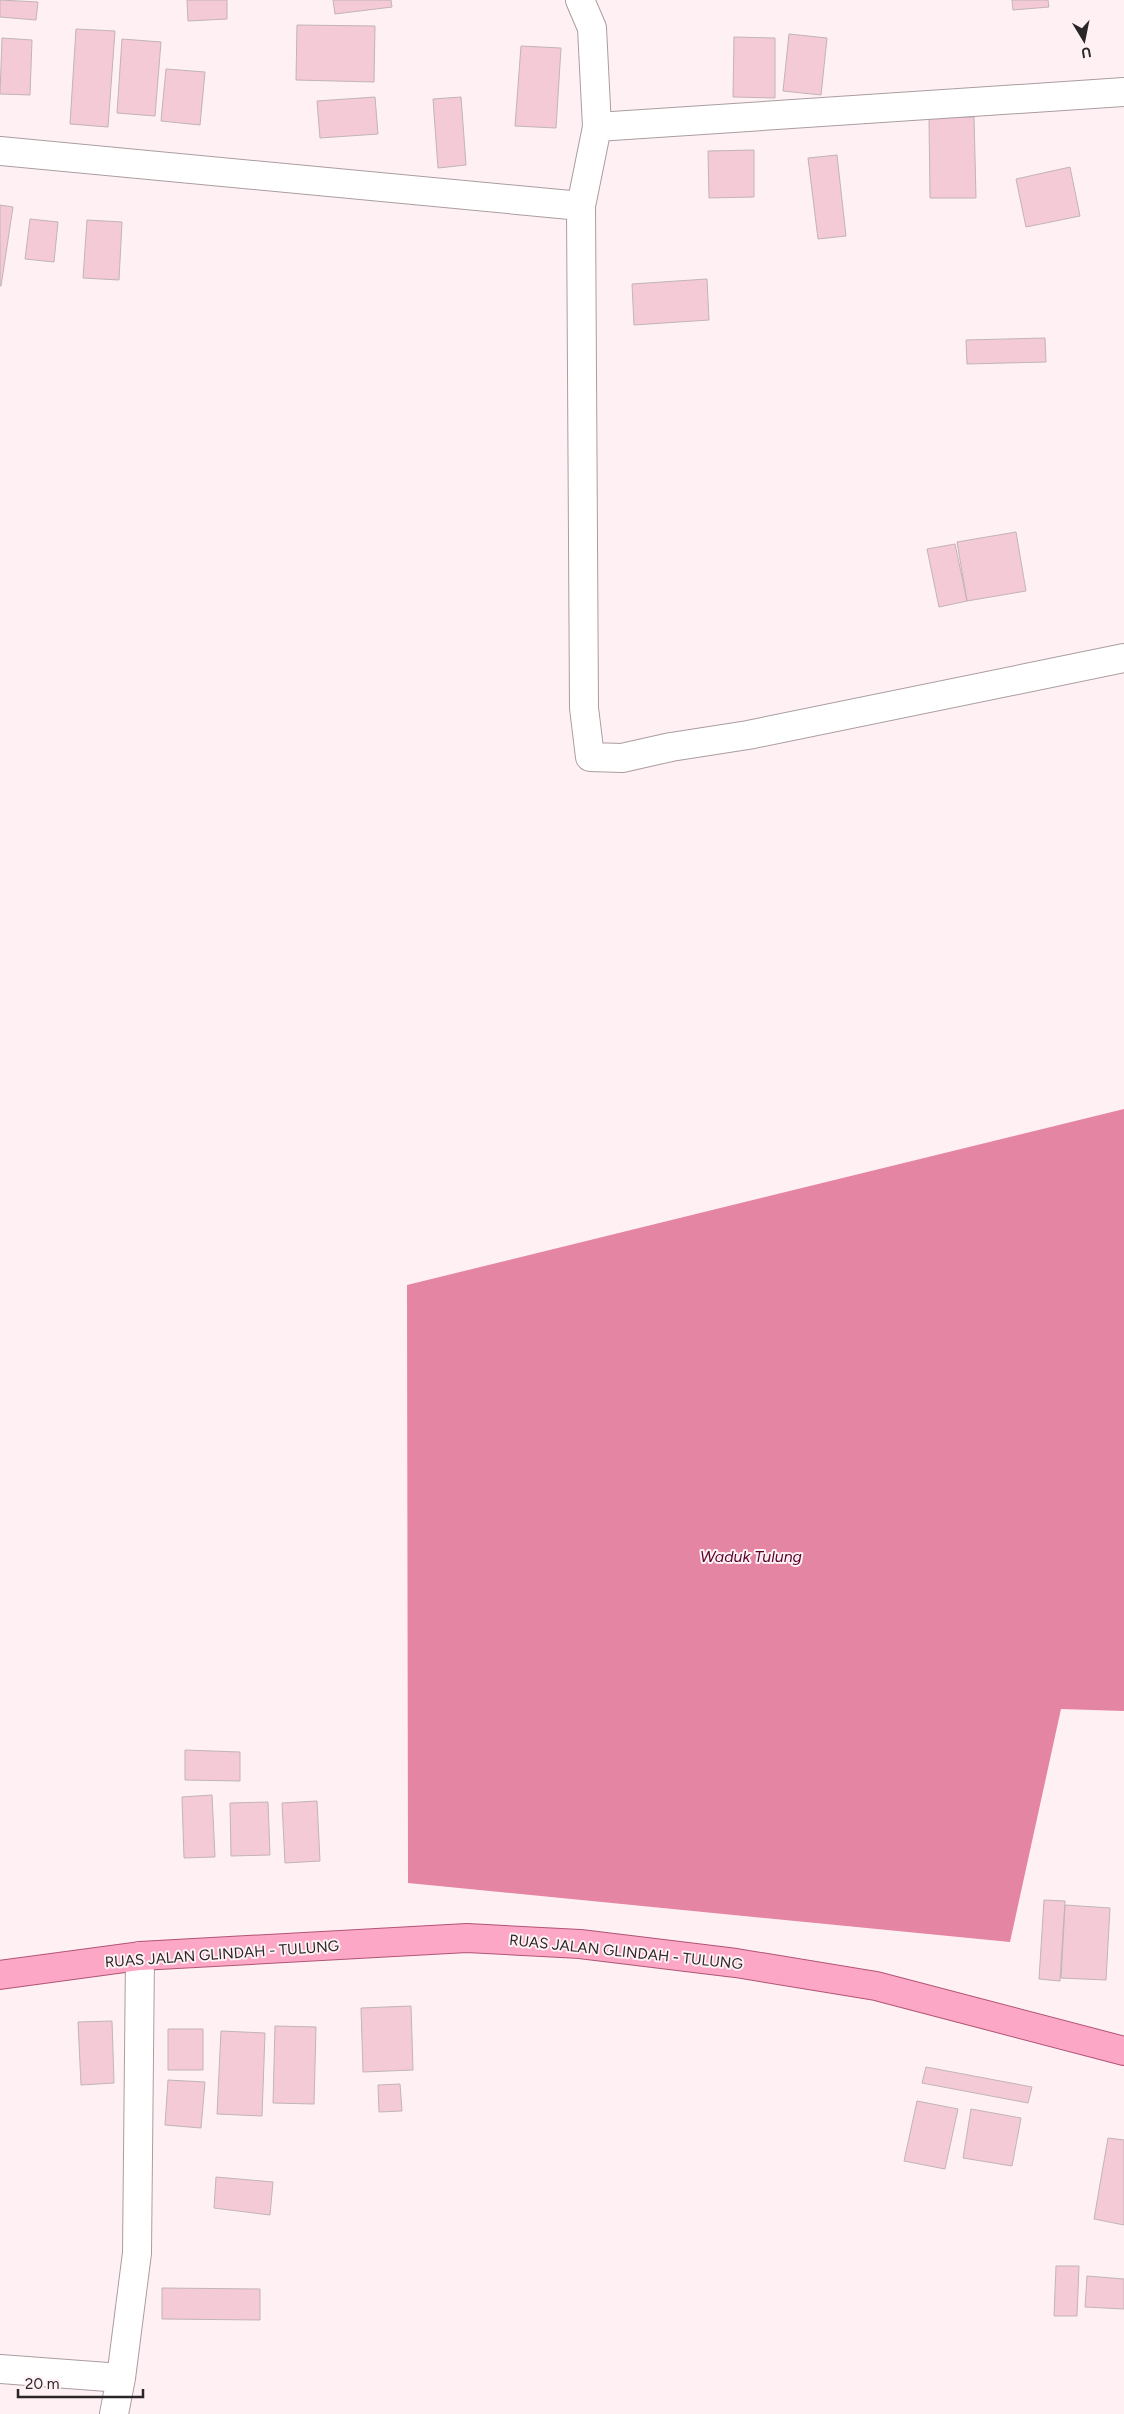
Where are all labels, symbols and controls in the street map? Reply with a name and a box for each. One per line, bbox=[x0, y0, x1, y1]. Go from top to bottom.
north arrow bbox=[1059, 15, 1109, 65]
text: U bbox=[1080, 43, 1093, 62]
water label: Waduk Tulung bbox=[700, 1547, 802, 1566]
street label: RUAS JALAN GLINDAH - TULUNG bbox=[508, 1931, 744, 1973]
street label: RUAS JALAN GLINDAH - TULUNG bbox=[104, 1937, 340, 1971]
scale bar bbox=[18, 2366, 142, 2398]
text: 20 m bbox=[25, 2375, 59, 2393]

